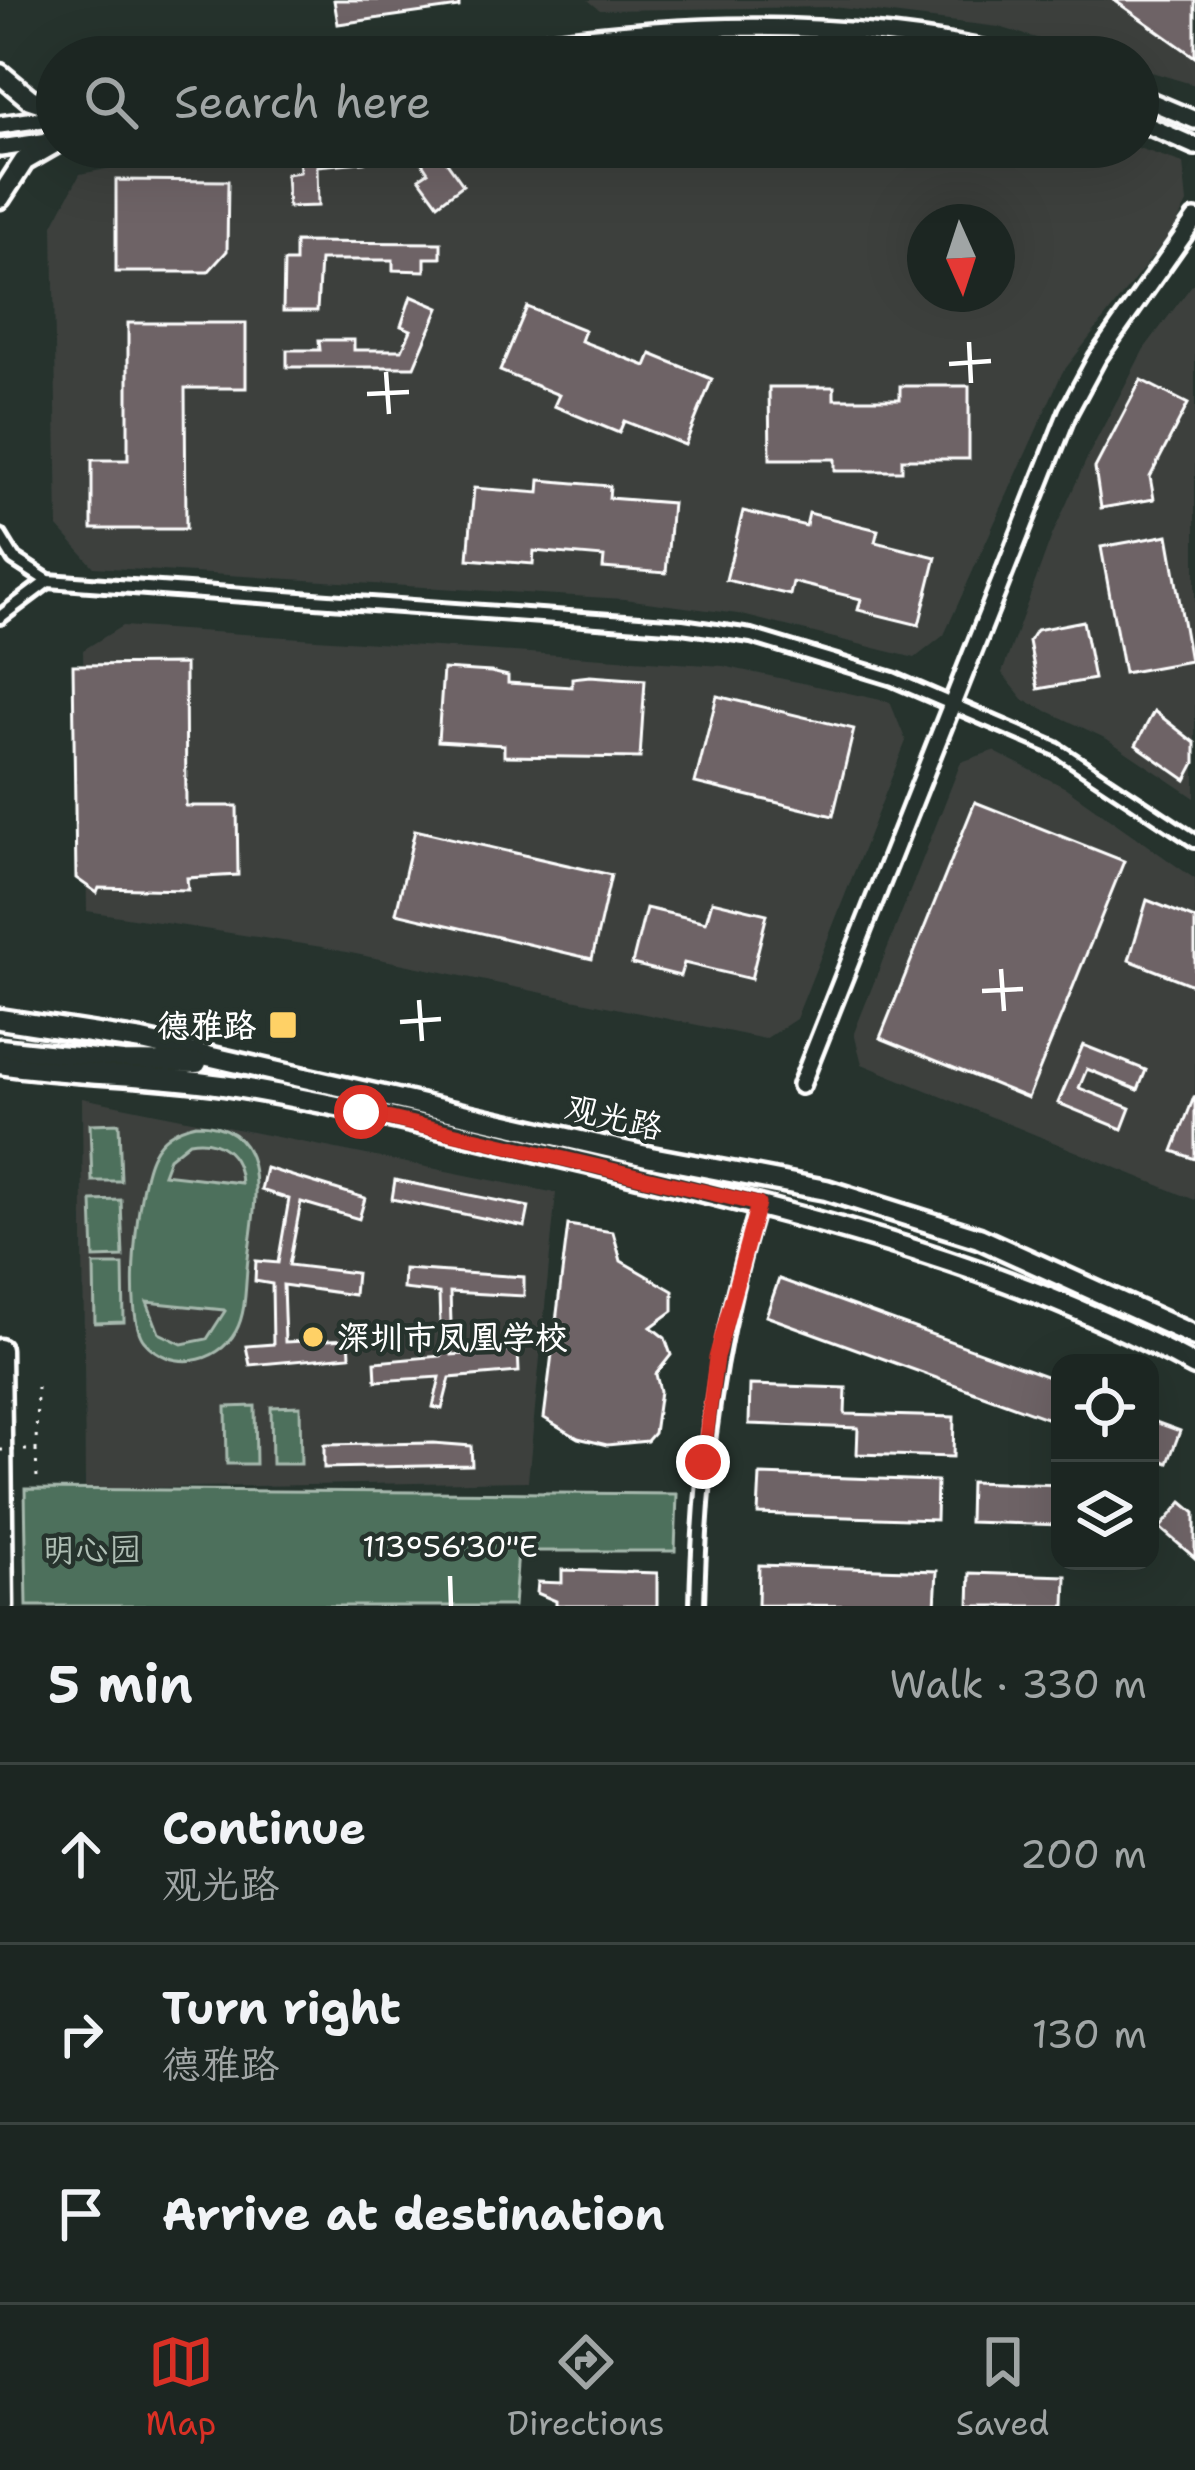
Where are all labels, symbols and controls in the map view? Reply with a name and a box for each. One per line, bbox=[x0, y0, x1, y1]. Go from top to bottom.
search box bbox=[36, 36, 1159, 168]
icon: search bbox=[78, 69, 144, 135]
text: Search here bbox=[174, 72, 431, 132]
north arrow bbox=[907, 204, 1015, 312]
place label: 德雅路 bbox=[157, 1003, 256, 1048]
marker: 德雅路 bbox=[267, 1009, 299, 1041]
street label: 观光路 bbox=[561, 1084, 667, 1150]
route start bbox=[334, 1085, 388, 1139]
place label: 深圳市凤凰学校 bbox=[337, 1315, 568, 1360]
marker: 深圳市凤凰学校 bbox=[300, 1324, 326, 1350]
map controls bbox=[1051, 1354, 1159, 1570]
button: locate bbox=[1051, 1354, 1159, 1462]
route end bbox=[676, 1435, 730, 1489]
button: layers bbox=[1051, 1462, 1159, 1570]
text: 113°56'30"E bbox=[362, 1526, 538, 1567]
park label: 明心园 bbox=[43, 1527, 142, 1572]
text: 5 min bbox=[48, 1650, 193, 1718]
text: Walk · 330 m bbox=[889, 1658, 1147, 1710]
text: Continue bbox=[162, 1798, 366, 1858]
icon: ahead bbox=[48, 1821, 114, 1887]
text: 200 m bbox=[1020, 1828, 1147, 1880]
text: 观光路 bbox=[162, 1858, 279, 1910]
text: Turn right bbox=[162, 1978, 401, 2038]
icon: right bbox=[48, 2001, 114, 2067]
text: 130 m bbox=[1032, 2008, 1147, 2060]
text: 德雅路 bbox=[162, 2038, 279, 2090]
icon: arrive bbox=[48, 2181, 114, 2247]
text: Arrive at destination bbox=[162, 2184, 665, 2244]
tab: Map bbox=[146, 2329, 216, 2446]
tab: Directions bbox=[507, 2329, 665, 2446]
tab: Saved bbox=[956, 2329, 1049, 2446]

